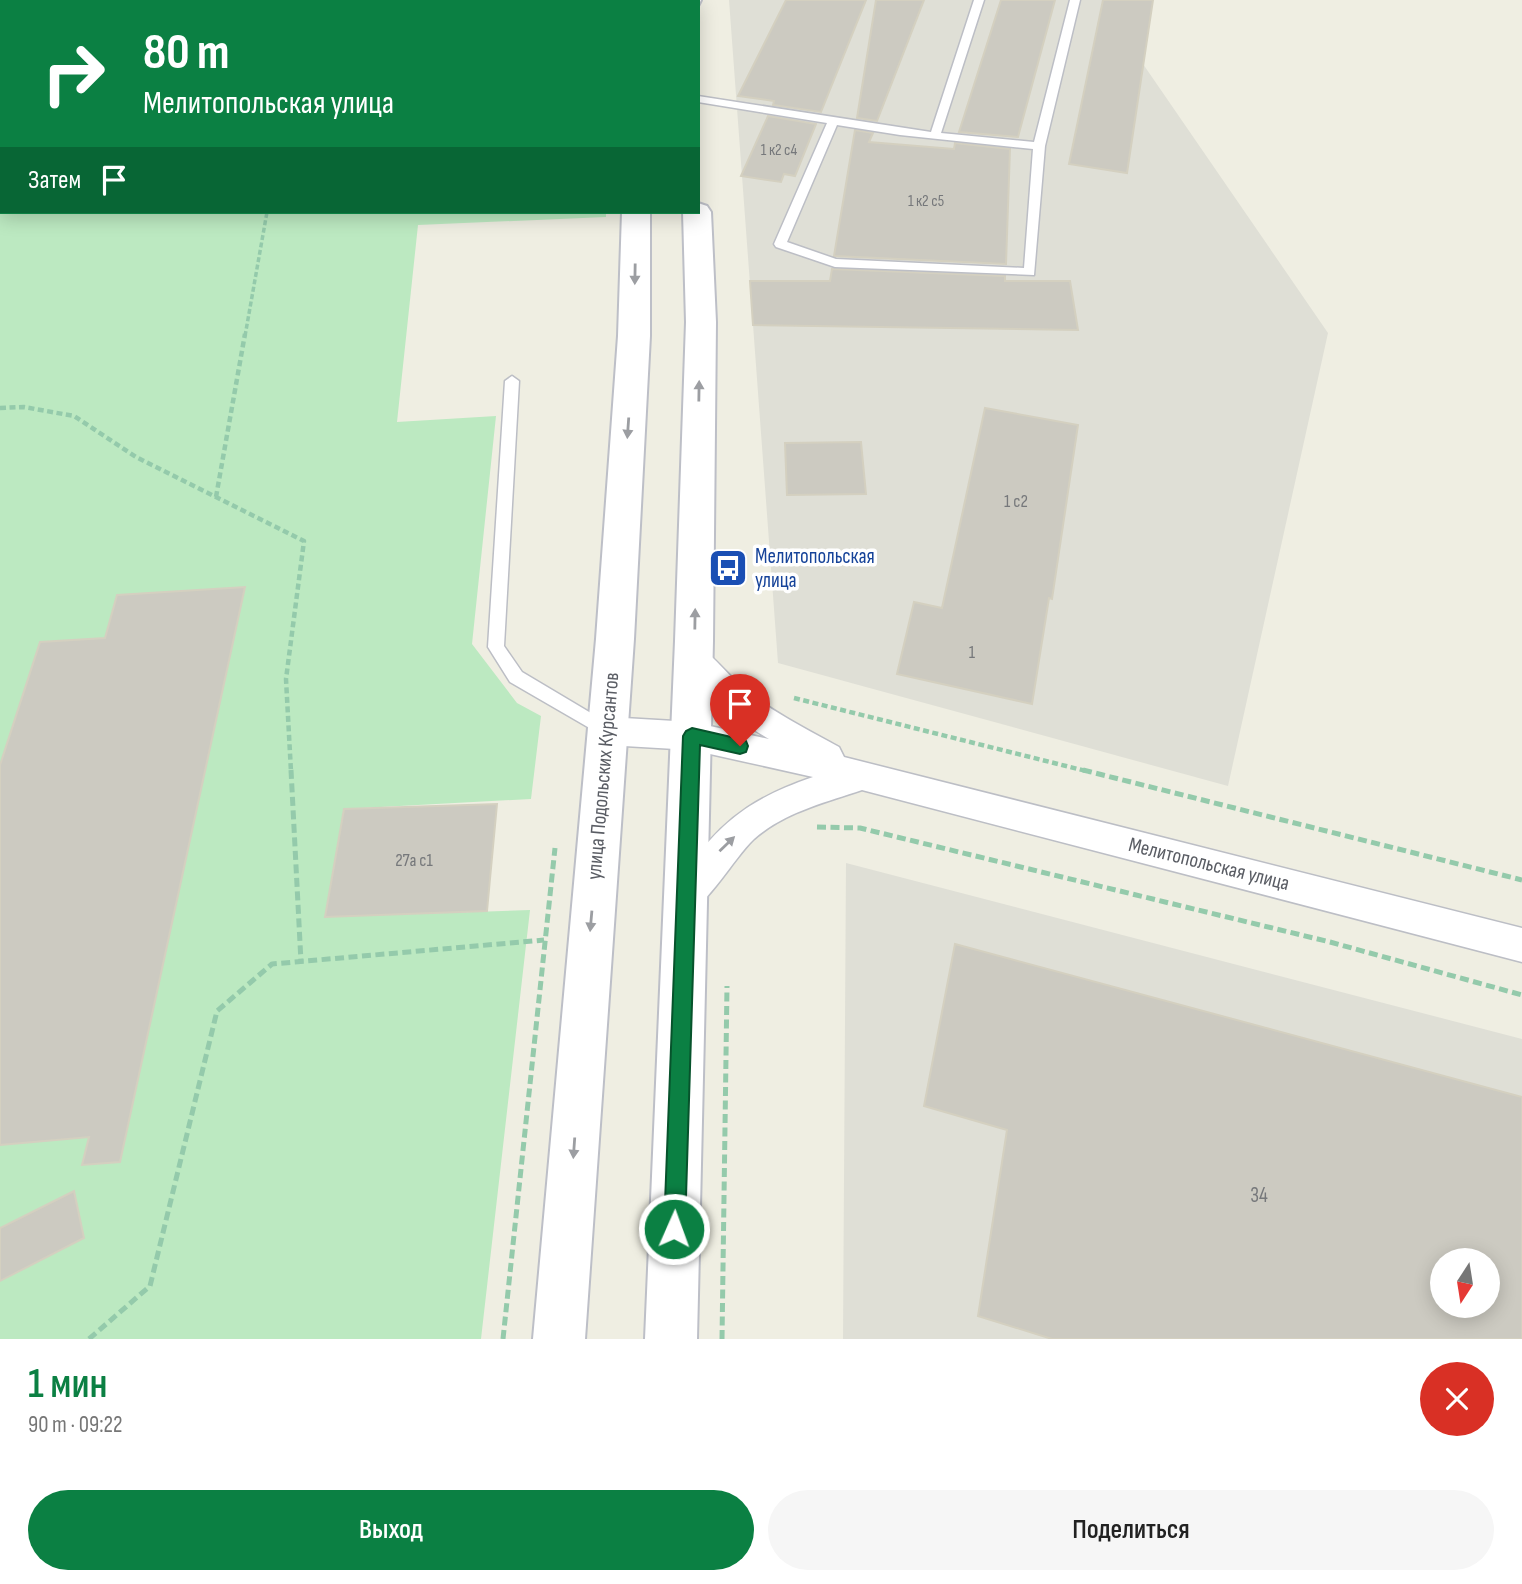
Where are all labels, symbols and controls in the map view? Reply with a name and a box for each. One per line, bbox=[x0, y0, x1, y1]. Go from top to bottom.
text: 80 m bbox=[143, 24, 230, 83]
icon: right bbox=[28, 28, 119, 119]
text: Мелитопольская улица bbox=[143, 84, 394, 123]
house number: 1 к2 с4 bbox=[761, 141, 798, 160]
icon: arrive bbox=[95, 161, 133, 199]
text: Затем bbox=[28, 165, 81, 196]
house number: 1 к2 с5 bbox=[908, 192, 944, 211]
one-way arrow bbox=[629, 263, 641, 285]
one-way arrow bbox=[694, 380, 705, 402]
one-way arrow bbox=[622, 418, 633, 440]
house number: 1 с2 bbox=[1004, 491, 1028, 512]
place label: Мелитопольская улица bbox=[755, 544, 875, 593]
bus stop icon: Мелитопольская улица bbox=[707, 547, 749, 589]
one-way arrow bbox=[689, 607, 701, 629]
house number: 1 bbox=[969, 642, 976, 663]
street label: улица Подольских Курсантов bbox=[581, 671, 625, 881]
pin bbox=[710, 674, 770, 746]
icon: arrive bbox=[721, 685, 759, 723]
street label: Мелитопольская улица bbox=[1126, 832, 1292, 896]
one-way arrow bbox=[719, 836, 736, 853]
house number: 27а с1 bbox=[395, 850, 434, 871]
one-way arrow bbox=[585, 910, 596, 932]
one-way arrow bbox=[568, 1137, 579, 1159]
house number: 34 bbox=[1250, 1183, 1268, 1208]
position arrow bbox=[637, 1192, 711, 1266]
north arrow bbox=[1430, 1248, 1500, 1318]
map controls bbox=[1430, 1248, 1500, 1318]
text: 1 мин bbox=[28, 1359, 108, 1410]
button: close bbox=[1420, 1362, 1494, 1436]
text: 90 m · 09:22 bbox=[28, 1411, 123, 1439]
button: Выход bbox=[28, 1490, 754, 1570]
button: Поделиться bbox=[768, 1490, 1494, 1570]

